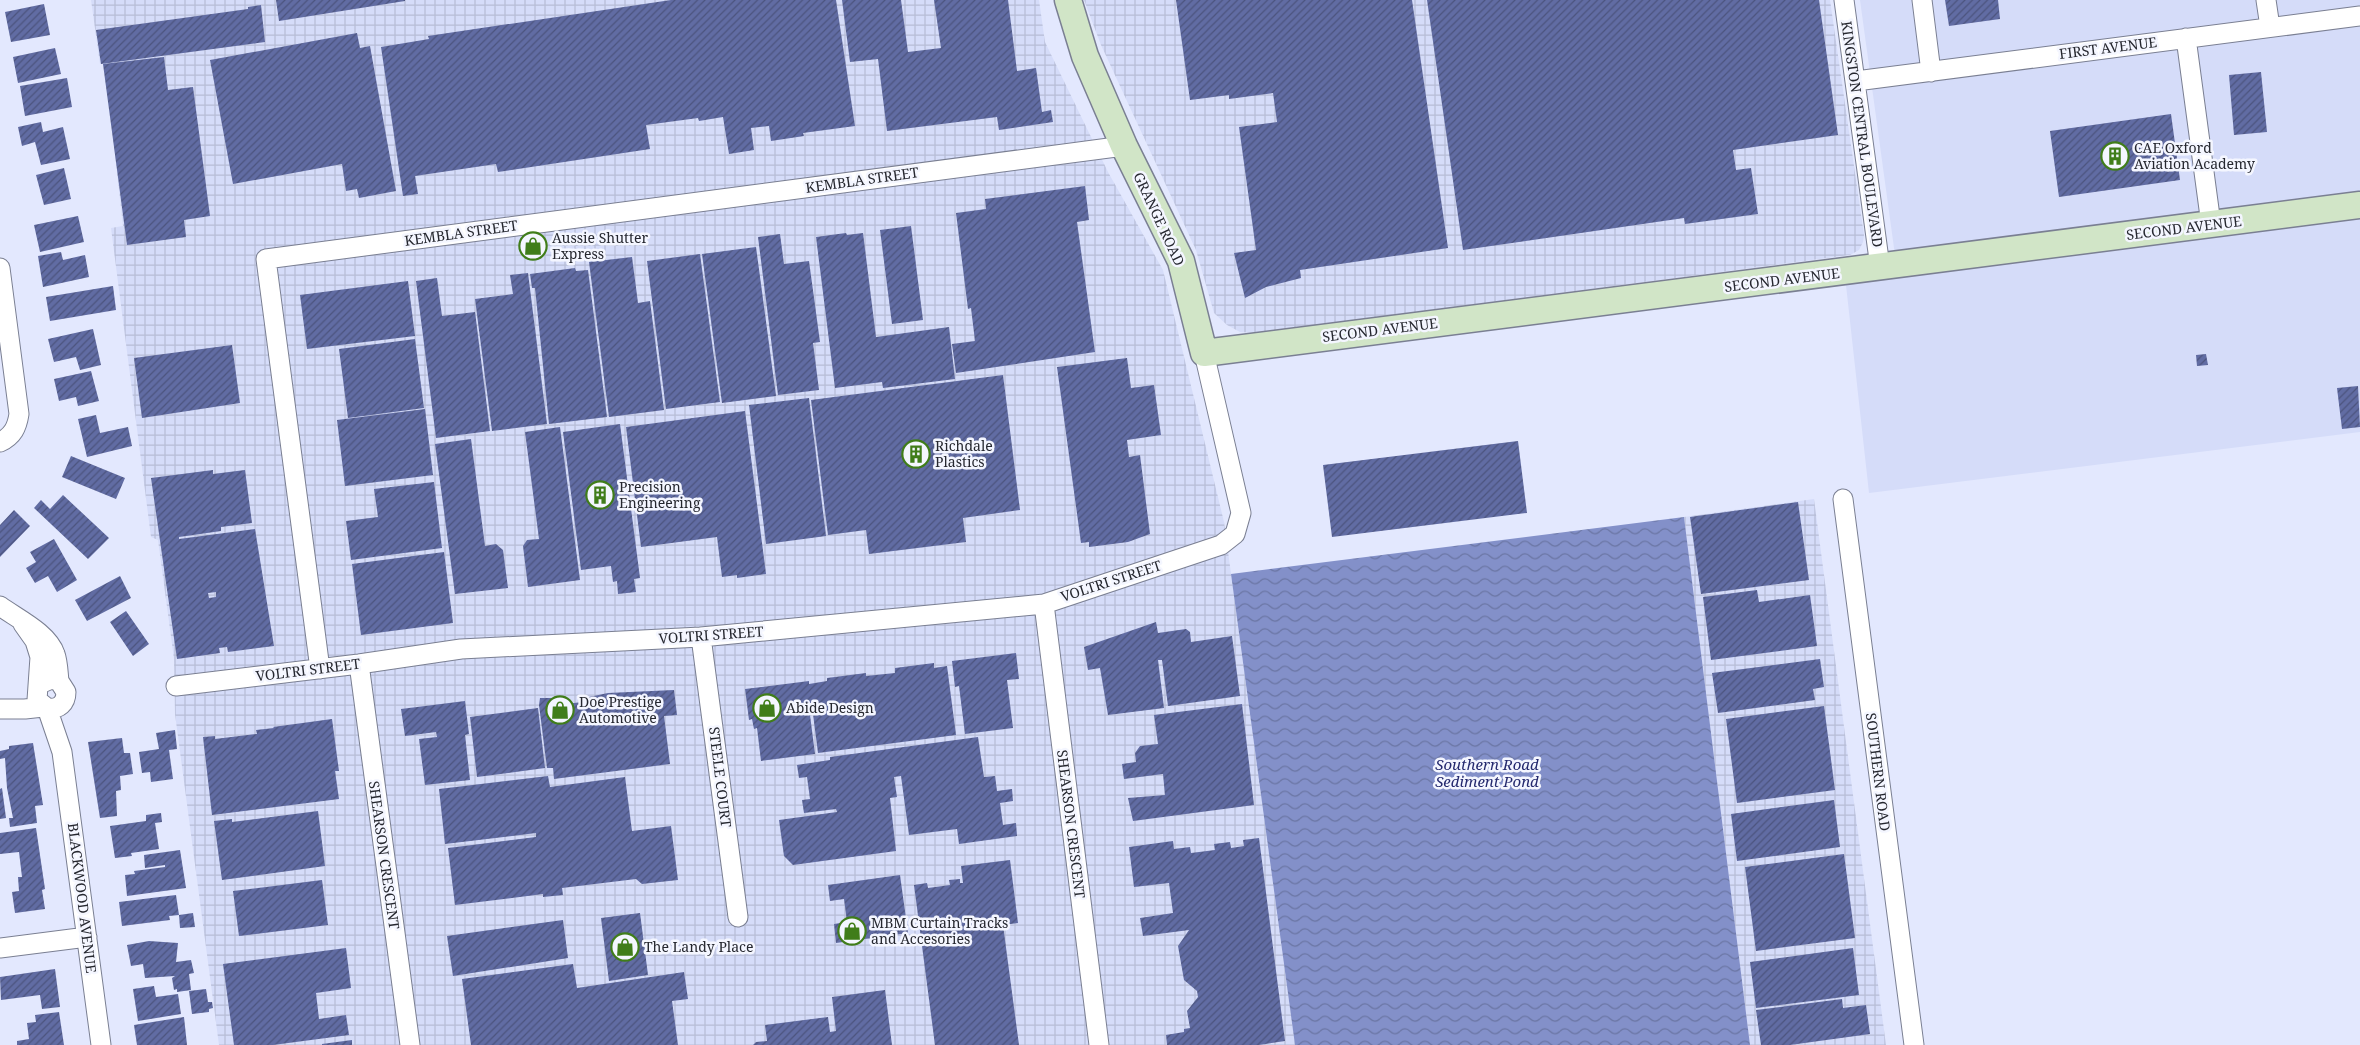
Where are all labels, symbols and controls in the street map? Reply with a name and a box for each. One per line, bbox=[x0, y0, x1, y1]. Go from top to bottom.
street label: KINGSTON CENTRAL BOULEVARD bbox=[1837, 20, 1888, 248]
street label: FIRST AVENUE bbox=[2058, 32, 2158, 63]
place label: CAE Oxford Aviation Academy bbox=[2134, 138, 2255, 173]
building icon: CAE Oxford Aviation Academy bbox=[2100, 141, 2130, 171]
street label: KEMBLA STREET bbox=[804, 162, 920, 197]
street label: GRANGE ROAD bbox=[1129, 169, 1189, 269]
street label: SECOND AVENUE bbox=[2125, 211, 2243, 244]
street label: KEMBLA STREET bbox=[403, 215, 519, 250]
place label: Aussie Shutter Express bbox=[552, 228, 648, 263]
shop icon: Aussie Shutter Express bbox=[518, 231, 548, 261]
street label: SECOND AVENUE bbox=[1723, 263, 1841, 296]
street label: SECOND AVENUE bbox=[1321, 313, 1439, 346]
place label: Richdale Plastics bbox=[935, 436, 993, 471]
building icon: Richdale Plastics bbox=[901, 439, 931, 469]
place label: Precision Engineering bbox=[619, 477, 701, 512]
building icon: Precision Engineering bbox=[585, 480, 615, 510]
street label: VOLTRI STREET bbox=[1058, 555, 1164, 606]
street label: VOLTRI STREET bbox=[658, 621, 764, 648]
street label: VOLTRI STREET bbox=[255, 654, 362, 685]
place label: Doe Prestige Automotive bbox=[579, 692, 662, 727]
shop icon: Abide Design bbox=[752, 693, 782, 723]
shop icon: Doe Prestige Automotive bbox=[545, 695, 575, 725]
place label: Abide Design bbox=[786, 698, 874, 717]
street label: SOUTHERN ROAD bbox=[1862, 712, 1895, 832]
street label: STEELE COURT bbox=[705, 726, 736, 829]
street label: SHEARSON CRESCENT bbox=[1053, 749, 1090, 900]
water label: Southern Road Sediment Pond bbox=[1435, 754, 1539, 791]
street label: SHEARSON CRESCENT bbox=[365, 780, 404, 931]
street label: BLACKWOOD AVENUE bbox=[64, 822, 101, 974]
place label: MBM Curtain Tracks and Accesories bbox=[871, 913, 1008, 948]
shop icon: MBM Curtain Tracks and Accesories bbox=[837, 916, 867, 946]
shop icon: The Landy Place bbox=[610, 932, 640, 962]
place label: The Landy Place bbox=[644, 937, 753, 956]

